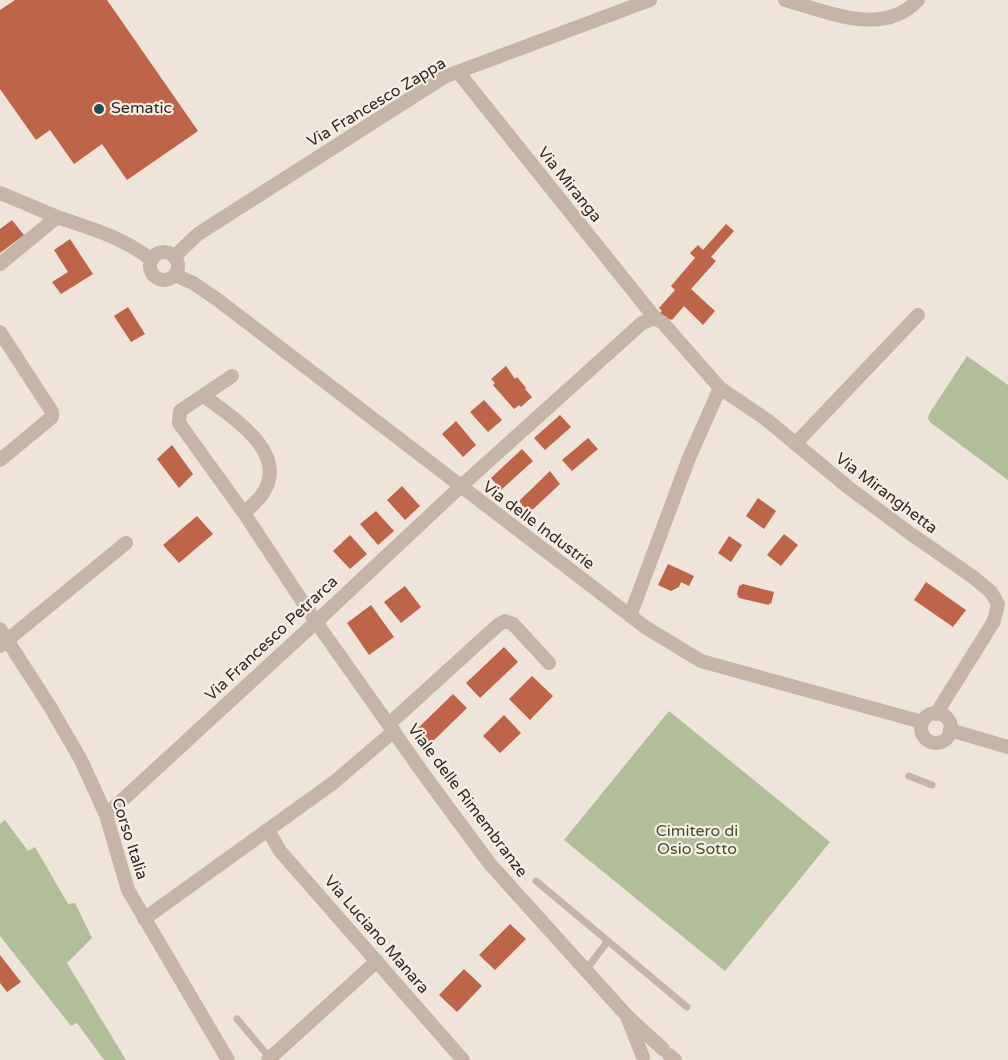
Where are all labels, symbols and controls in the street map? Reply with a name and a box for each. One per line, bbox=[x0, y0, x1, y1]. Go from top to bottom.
street label: Via Francesco Zappa bbox=[304, 54, 450, 152]
place label: Sematic bbox=[111, 99, 172, 119]
marker: Sematic bbox=[92, 102, 106, 116]
street label: Via Miranga bbox=[533, 143, 605, 227]
street label: Via Miranghetta bbox=[831, 450, 941, 538]
street label: Via delle Industrie bbox=[478, 478, 598, 574]
street label: Via Francesco Petrarca bbox=[202, 573, 342, 705]
street label: Viale delle Rimembranze bbox=[403, 720, 531, 882]
street label: Corso Italia bbox=[107, 796, 151, 882]
park label: Cimitero di Osio Sotto bbox=[656, 822, 738, 860]
street label: Via Luciano Manara bbox=[319, 872, 433, 998]

